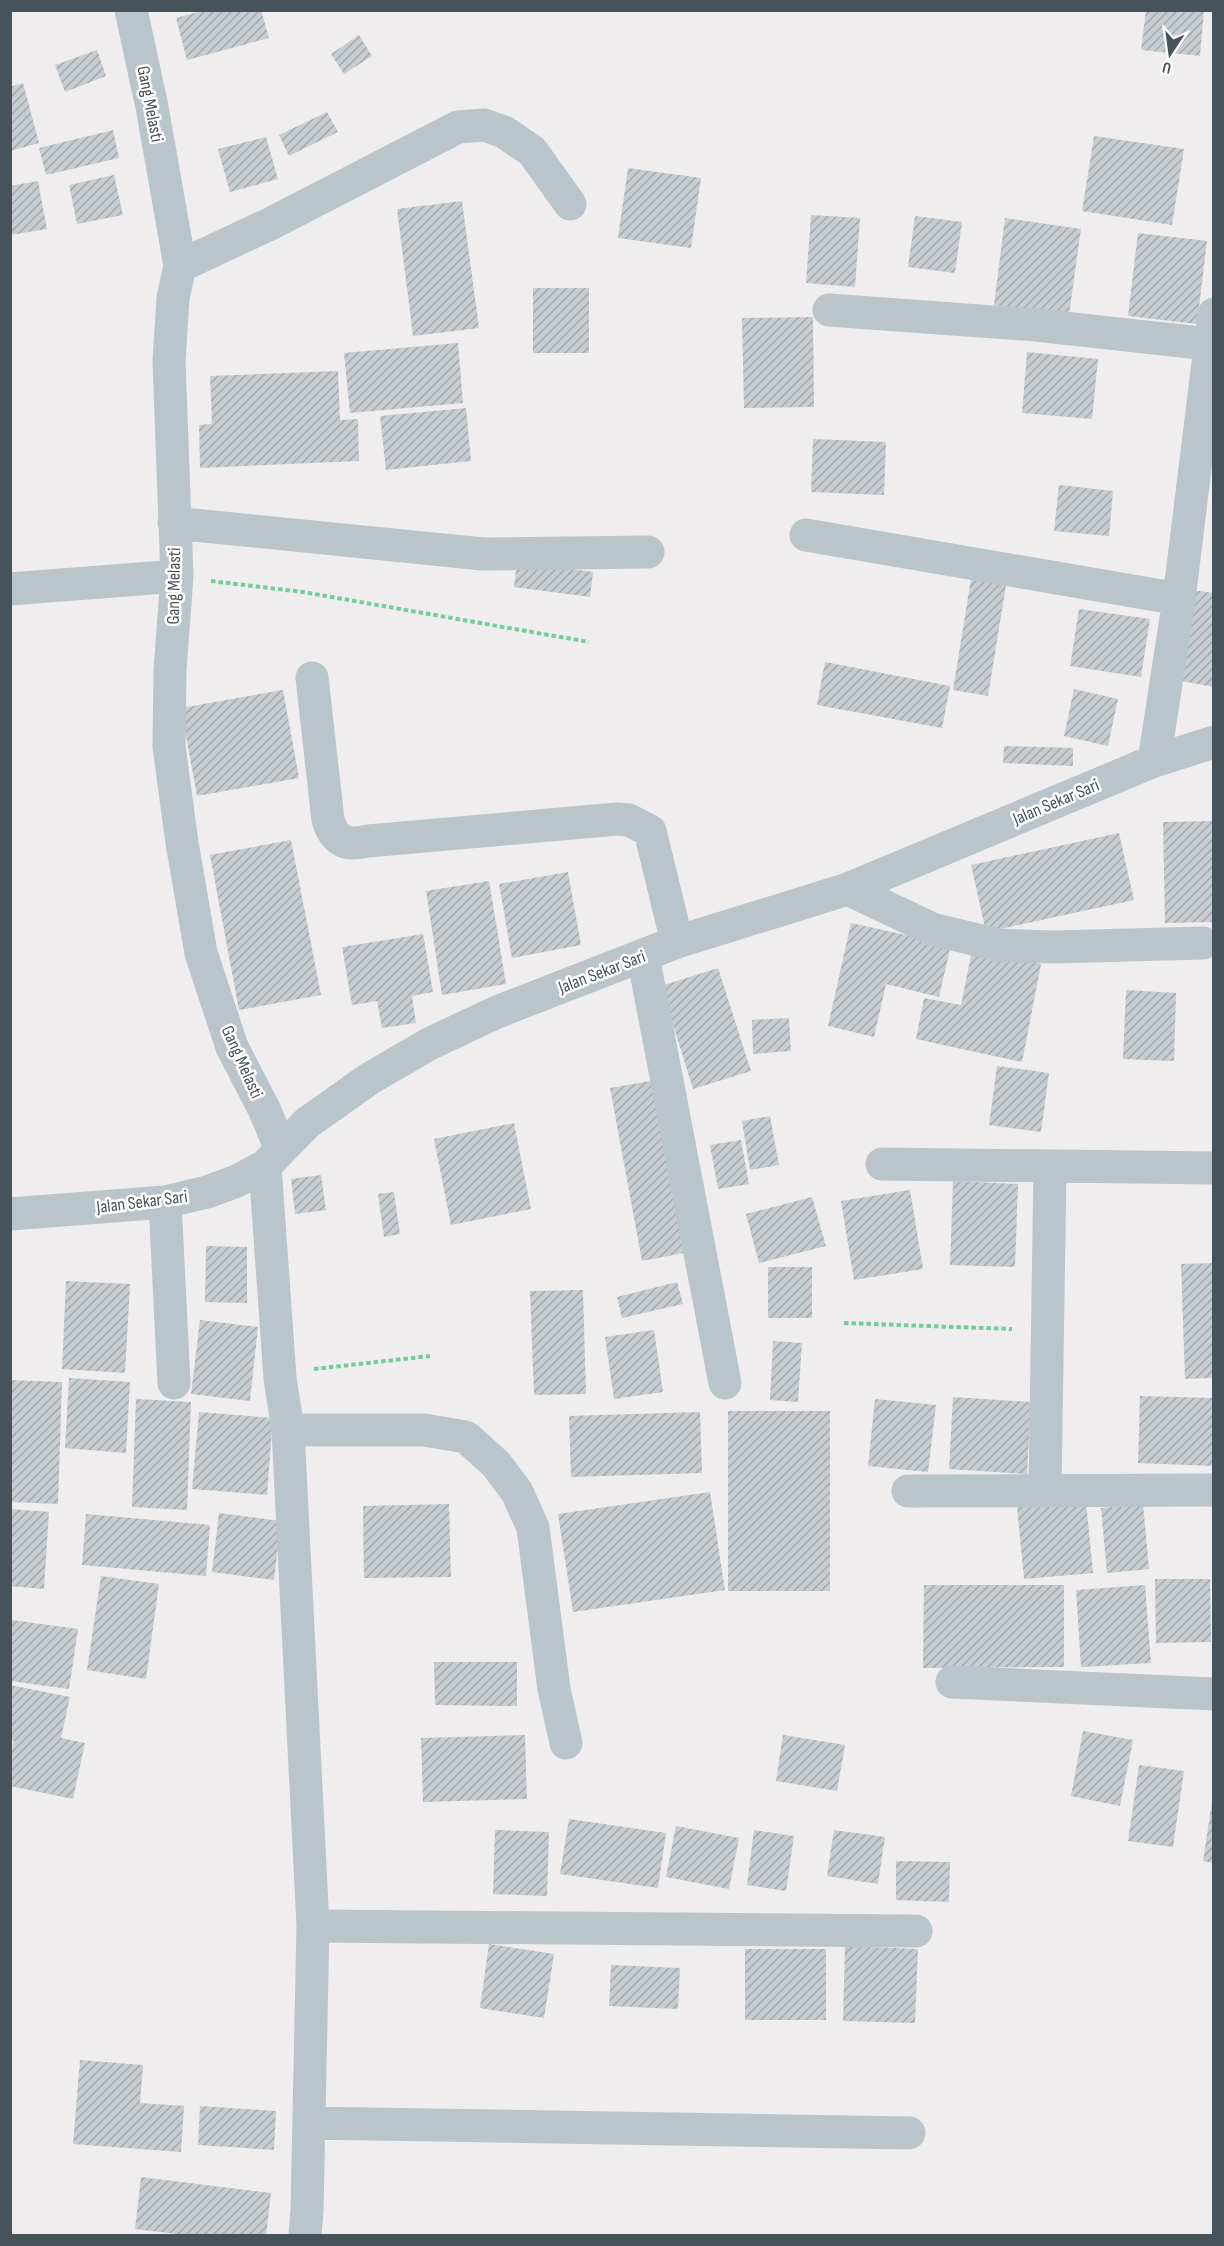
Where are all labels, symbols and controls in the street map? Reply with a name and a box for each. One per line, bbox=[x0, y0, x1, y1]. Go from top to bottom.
north arrow bbox=[1140, 24, 1200, 84]
text: U bbox=[1161, 57, 1173, 77]
street label: Gang Melasti bbox=[132, 64, 168, 144]
street label: Gang Melasti bbox=[163, 547, 185, 625]
street label: Jalan Sekar Sari bbox=[1009, 774, 1102, 830]
street label: Jalan Sekar Sari bbox=[555, 946, 648, 999]
street label: Gang Melasti bbox=[217, 1023, 267, 1101]
street label: Jalan Sekar Sari bbox=[94, 1186, 189, 1218]

